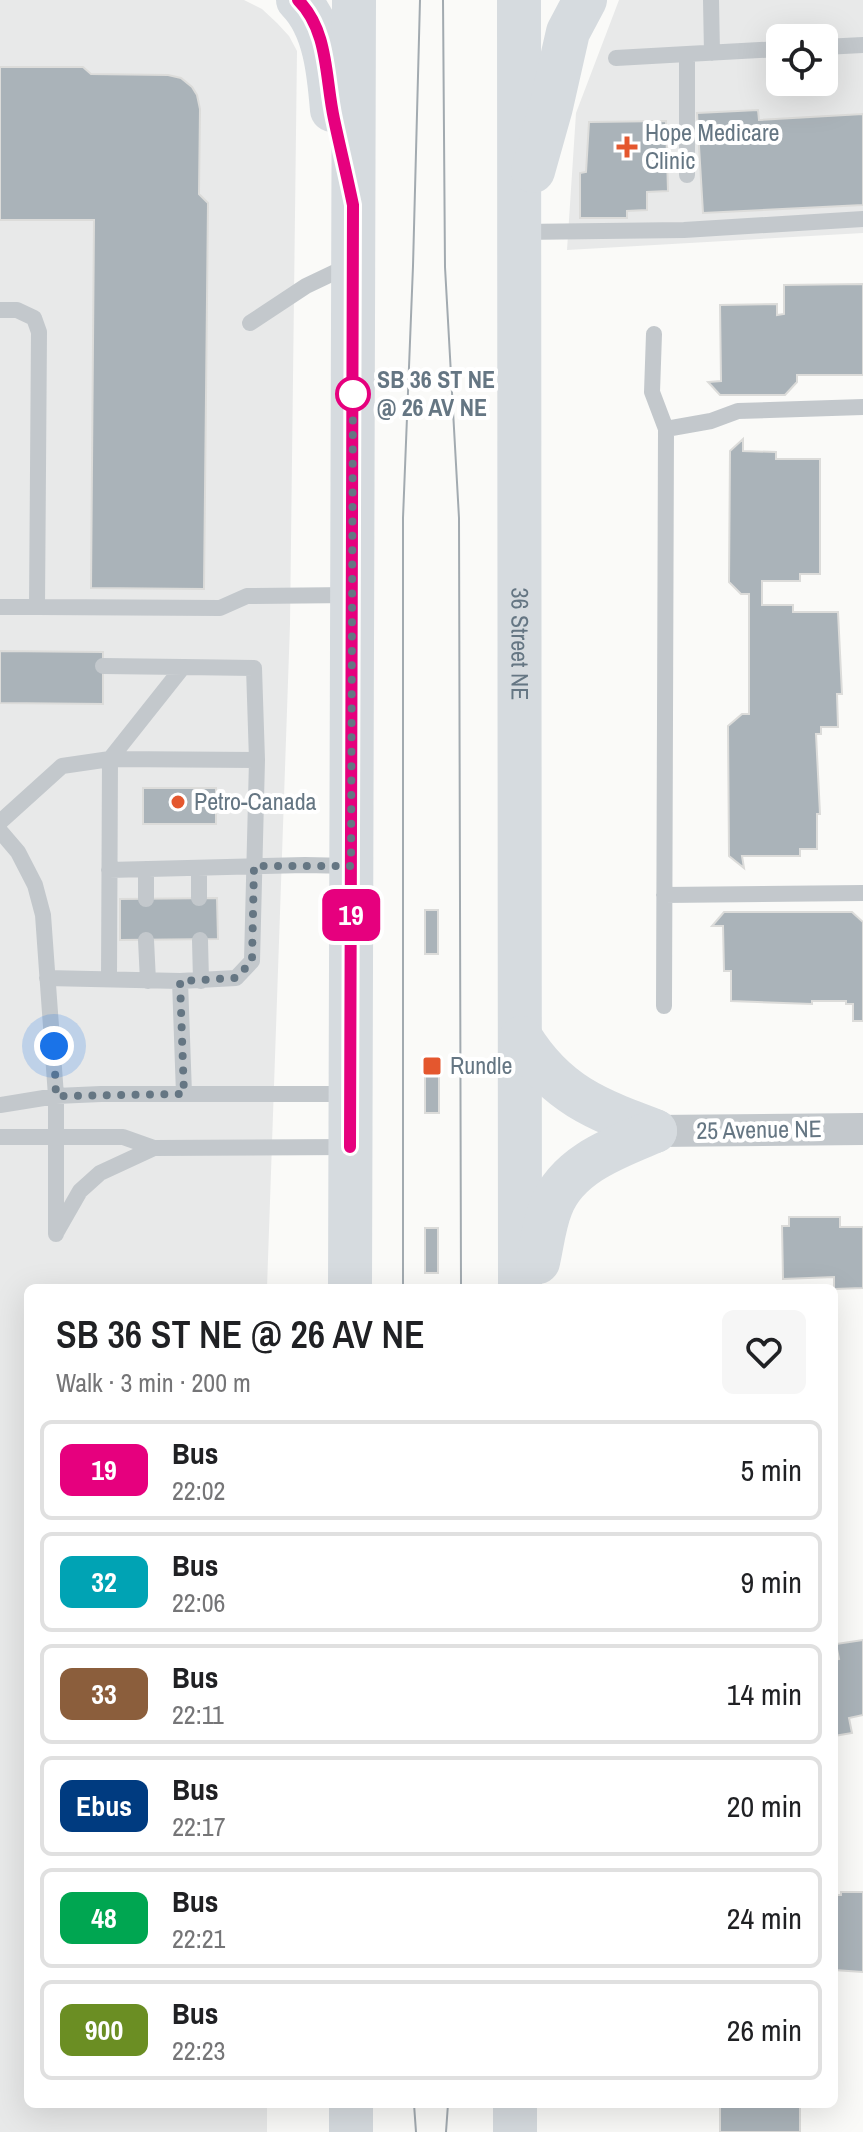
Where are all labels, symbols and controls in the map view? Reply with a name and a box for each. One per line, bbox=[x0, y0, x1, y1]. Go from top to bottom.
map controls bbox=[766, 24, 838, 96]
button: locate bbox=[766, 24, 838, 96]
place label: Hope Medicare Clinic bbox=[645, 116, 780, 176]
marker: Hope Medicare Clinic bbox=[616, 136, 638, 158]
place label: SB 36 ST NE @ 26 AV NE bbox=[377, 363, 495, 423]
marker: SB 36 ST NE @ 26 AV NE bbox=[336, 377, 370, 411]
street label: 36 Street NE bbox=[504, 588, 537, 700]
place label: Petro-Canada bbox=[194, 785, 317, 817]
marker: Petro-Canada bbox=[169, 793, 187, 811]
line badge: 19 bbox=[315, 889, 387, 941]
text: 19 bbox=[338, 896, 364, 934]
your location bbox=[34, 1026, 74, 1066]
place label: Rundle bbox=[450, 1049, 512, 1081]
marker: Rundle bbox=[421, 1055, 443, 1077]
street label: 25 Avenue NE bbox=[696, 1112, 822, 1146]
text: SB 36 ST NE @ 26 AV NE bbox=[56, 1309, 425, 1360]
button: heart bbox=[722, 1310, 806, 1394]
text: Walk · 3 min · 200 m bbox=[56, 1365, 251, 1400]
text: Bus bbox=[172, 1433, 218, 1473]
text: 5 min bbox=[740, 1450, 802, 1490]
text: 19 bbox=[91, 1451, 117, 1489]
text: 22:02 bbox=[172, 1473, 225, 1508]
text: Bus bbox=[172, 1545, 218, 1585]
text: 9 min bbox=[740, 1562, 802, 1602]
text: 32 bbox=[91, 1563, 117, 1601]
text: 22:06 bbox=[172, 1585, 225, 1620]
text: Bus bbox=[172, 1657, 218, 1697]
text: 14 min bbox=[727, 1674, 802, 1714]
text: 33 bbox=[91, 1675, 117, 1713]
text: 22:11 bbox=[172, 1697, 224, 1732]
text: Bus bbox=[172, 1769, 219, 1809]
text: 20 min bbox=[727, 1786, 802, 1826]
text: Ebus bbox=[76, 1787, 132, 1825]
text: 22:17 bbox=[172, 1809, 226, 1844]
text: Bus bbox=[172, 1881, 218, 1921]
text: 24 min bbox=[727, 1898, 802, 1938]
text: 48 bbox=[91, 1899, 117, 1937]
text: 22:21 bbox=[172, 1921, 225, 1956]
text: Bus bbox=[172, 1993, 218, 2033]
text: 26 min bbox=[727, 2010, 802, 2050]
text: 900 bbox=[85, 2011, 123, 2049]
text: 22:23 bbox=[172, 2033, 225, 2068]

